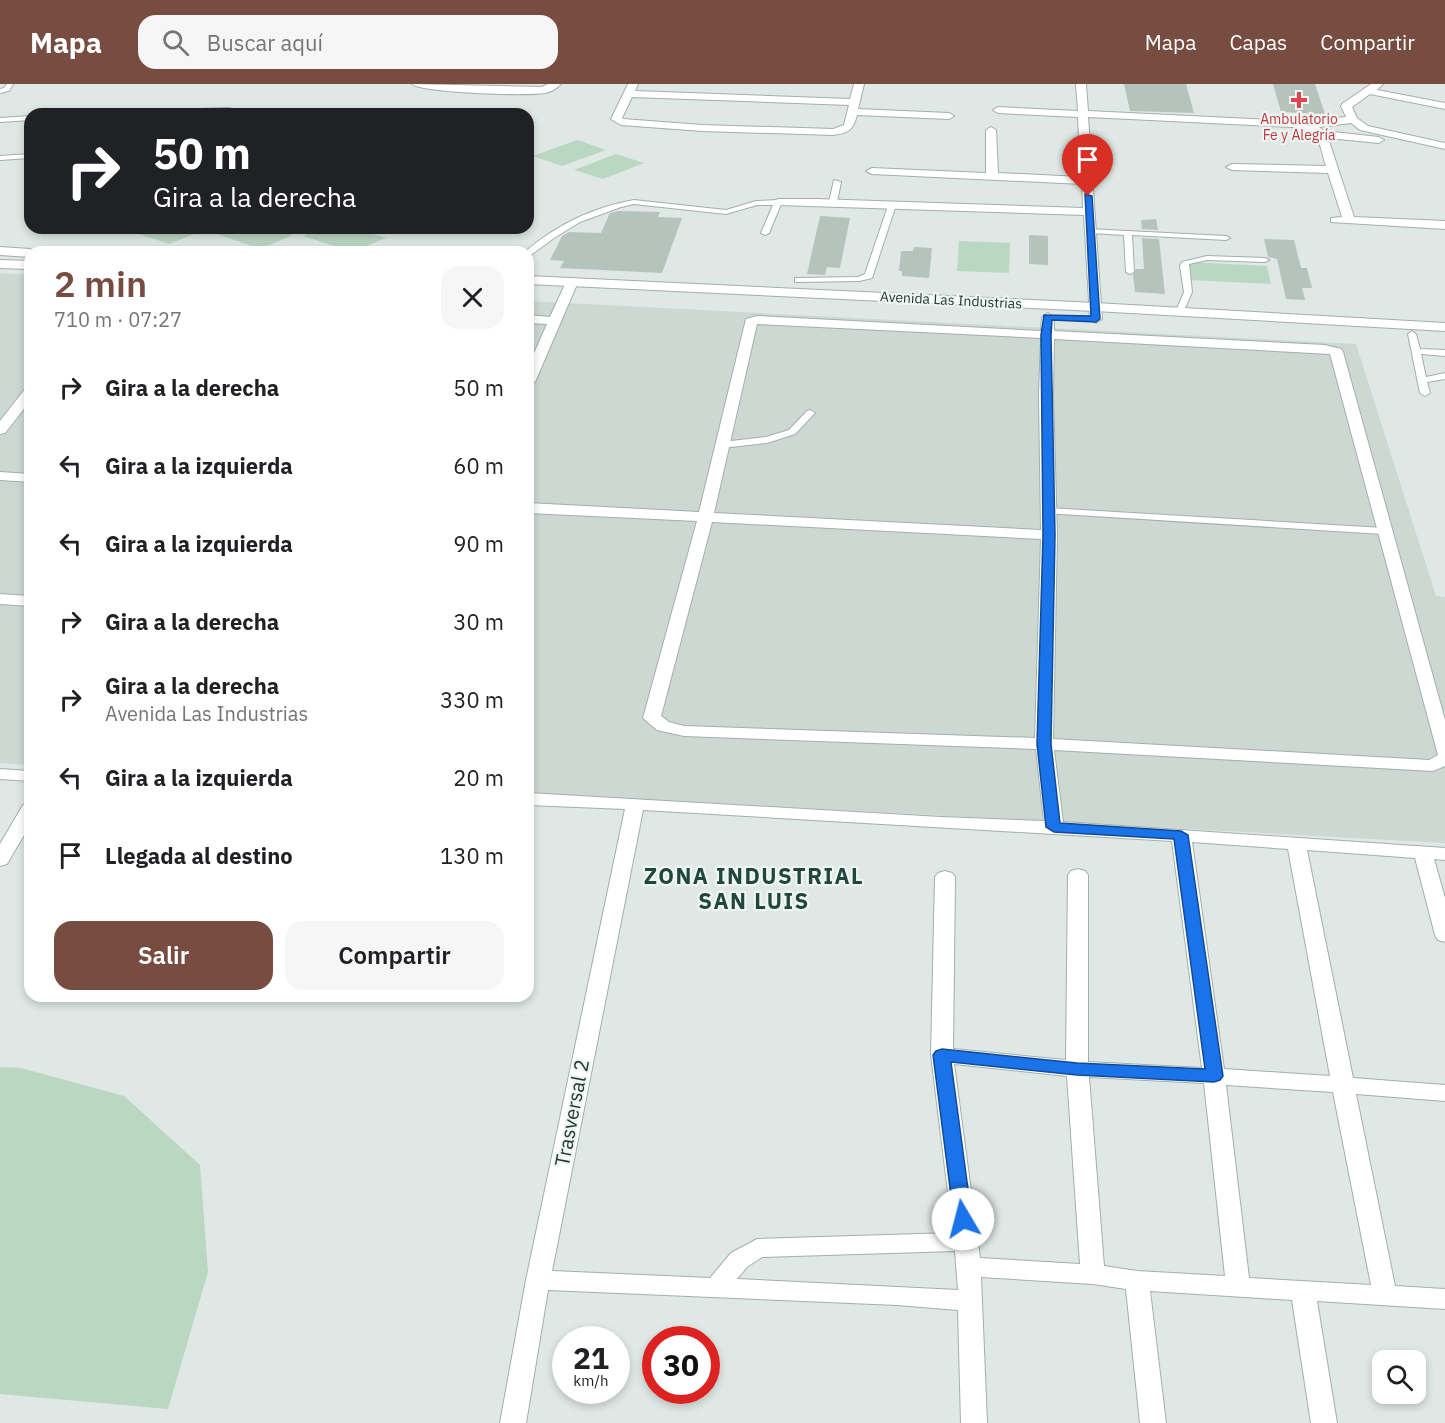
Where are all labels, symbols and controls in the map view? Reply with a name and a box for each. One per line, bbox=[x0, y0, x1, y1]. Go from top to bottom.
search box bbox=[138, 15, 558, 69]
text: Mapa bbox=[30, 24, 102, 61]
icon: search bbox=[159, 26, 192, 59]
text: Buscar aquí bbox=[207, 28, 323, 57]
text: Mapa bbox=[1145, 28, 1196, 56]
text: Capas bbox=[1229, 28, 1287, 56]
text: Compartir bbox=[1320, 28, 1415, 56]
marker: Ambulatorio Fe y Alegría bbox=[1290, 91, 1308, 109]
place label: Ambulatorio Fe y Alegría bbox=[1260, 110, 1338, 144]
text: 50 m bbox=[153, 126, 251, 181]
icon: right bbox=[54, 132, 132, 210]
pin bbox=[1062, 134, 1113, 196]
icon: arrive bbox=[1071, 143, 1104, 176]
text: Gira a la derecha bbox=[153, 179, 356, 214]
text: 2 min bbox=[54, 260, 147, 307]
button: close bbox=[441, 266, 504, 329]
street label: Avenida Las Industrias bbox=[879, 287, 1023, 313]
text: 710 m · 07:27 bbox=[54, 306, 182, 333]
icon: right bbox=[54, 371, 87, 404]
text: Gira a la derecha bbox=[105, 373, 279, 402]
text: 50 m bbox=[453, 373, 504, 402]
icon: left bbox=[54, 449, 87, 482]
text: Gira a la izquierda bbox=[105, 451, 293, 480]
text: 60 m bbox=[453, 451, 504, 480]
icon: left bbox=[54, 527, 87, 560]
text: Gira a la izquierda bbox=[105, 529, 293, 558]
text: 90 m bbox=[453, 529, 504, 558]
icon: right bbox=[54, 605, 87, 638]
text: Gira a la derecha bbox=[105, 607, 279, 636]
text: 30 m bbox=[453, 607, 504, 636]
text: Gira a la derecha bbox=[105, 671, 279, 700]
icon: right bbox=[54, 683, 87, 716]
text: 330 m bbox=[440, 685, 504, 714]
text: Avenida Las Industrias bbox=[105, 700, 308, 727]
icon: left bbox=[54, 761, 87, 794]
text: Gira a la izquierda bbox=[105, 763, 293, 792]
text: 20 m bbox=[453, 763, 504, 792]
icon: arrive bbox=[54, 839, 87, 872]
text: Llegada al destino bbox=[105, 841, 293, 870]
text: 130 m bbox=[440, 841, 504, 870]
district label: ZONA INDUSTRIAL SAN LUIS bbox=[644, 861, 864, 915]
button: Salir bbox=[54, 921, 273, 990]
button: Compartir bbox=[285, 921, 504, 990]
street label: Trasversal 2 bbox=[548, 1057, 595, 1169]
position arrow bbox=[931, 1187, 995, 1251]
speed limit sign: 30 bbox=[642, 1326, 720, 1404]
text: 21 bbox=[573, 1338, 609, 1377]
map controls bbox=[1372, 1350, 1426, 1404]
button: search bbox=[1372, 1350, 1426, 1404]
text: km/h bbox=[573, 1371, 609, 1390]

